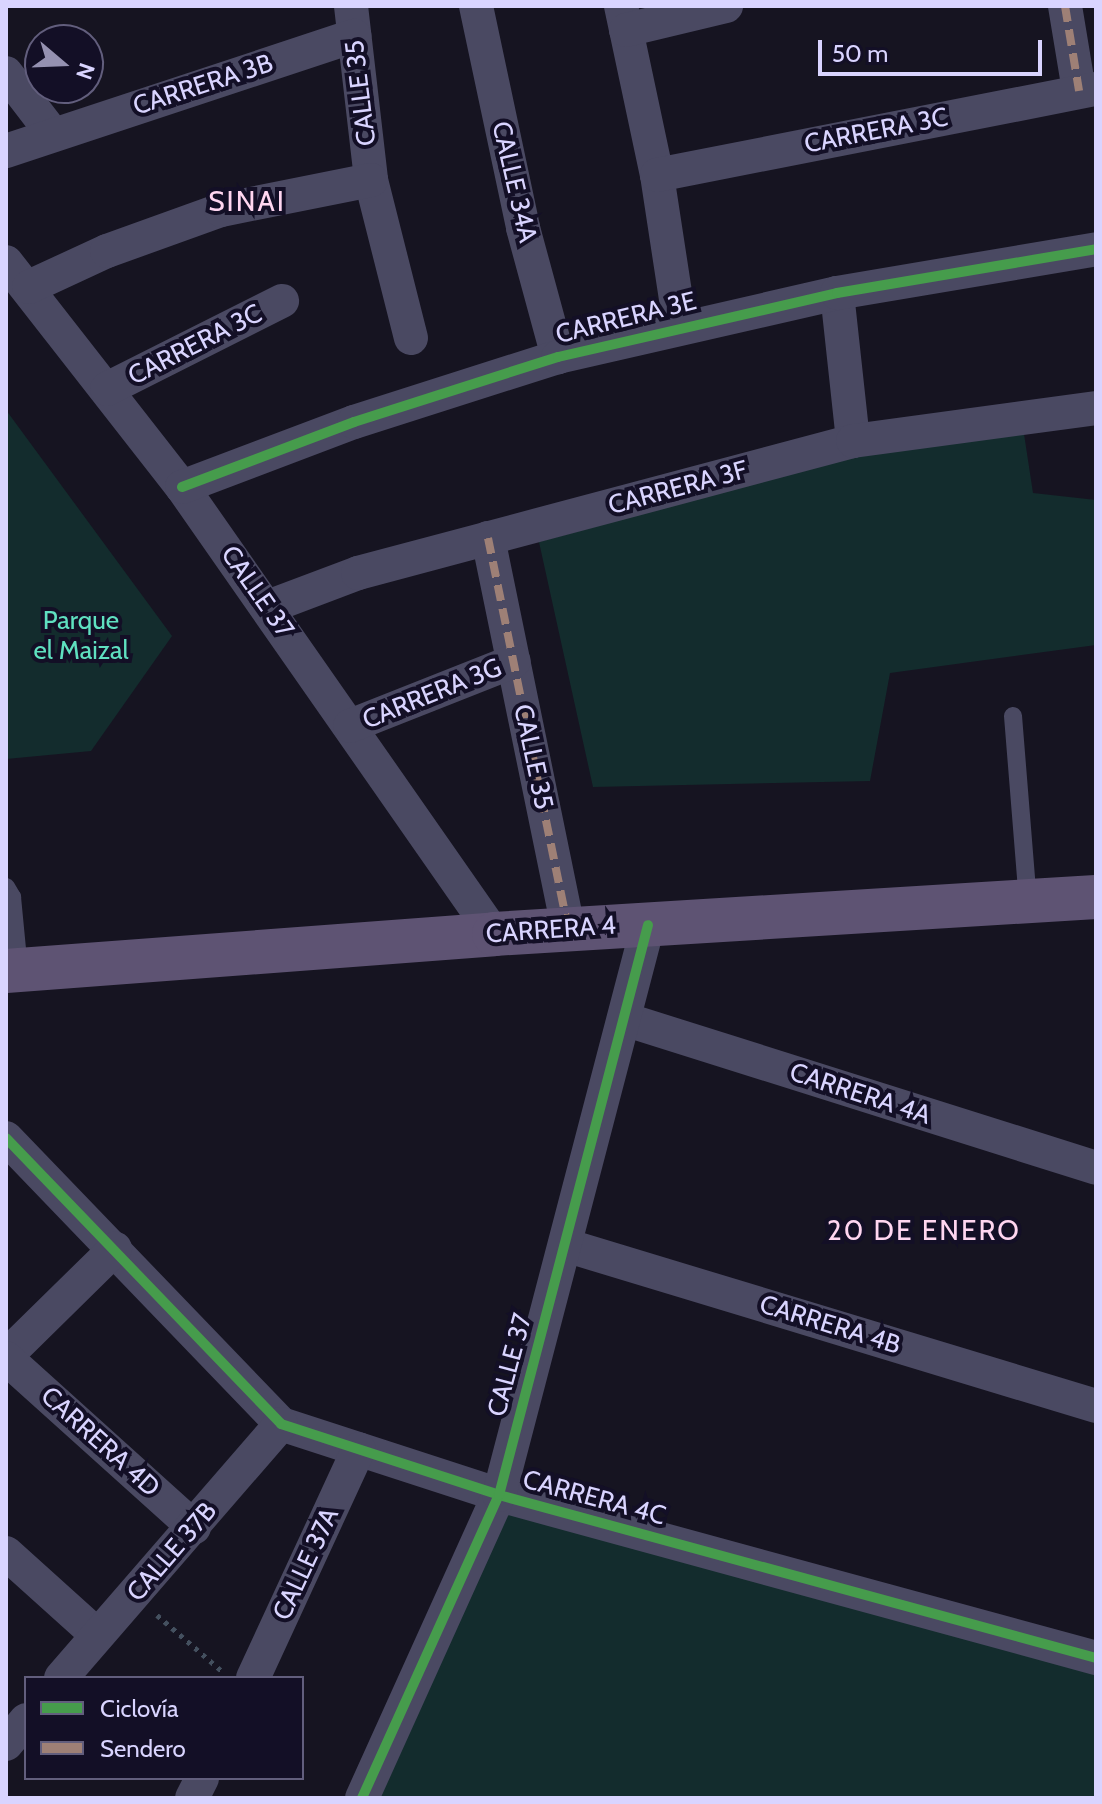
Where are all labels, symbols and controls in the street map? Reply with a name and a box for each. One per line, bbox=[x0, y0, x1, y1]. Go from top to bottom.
north arrow bbox=[24, 24, 104, 104]
scale bar bbox=[822, 24, 1046, 74]
street label: CALLE 35 bbox=[339, 38, 383, 148]
text: 50 m bbox=[832, 39, 888, 68]
street label: CARRERA 3B bbox=[129, 48, 277, 122]
text: N bbox=[70, 60, 101, 83]
street label: CARRERA 3C bbox=[802, 102, 950, 160]
street label: CALLE 34A bbox=[485, 118, 543, 246]
district label: SINAI bbox=[208, 184, 286, 218]
street label: CARRERA 3E bbox=[552, 285, 700, 351]
street label: CARRERA 3C bbox=[123, 298, 267, 392]
street label: CARRERA 3F bbox=[605, 454, 751, 522]
street label: CALLE 37 bbox=[214, 540, 300, 644]
park label: Parque el Maizal bbox=[33, 605, 129, 666]
street label: CARRERA 3G bbox=[358, 652, 506, 736]
street label: CALLE 35 bbox=[507, 702, 559, 812]
street label: CARRERA 4 bbox=[485, 910, 617, 950]
street label: CARRERA 4A bbox=[786, 1057, 934, 1131]
district label: 20 DE ENERO bbox=[827, 1213, 1021, 1247]
street label: CARRERA 4B bbox=[756, 1289, 904, 1361]
street label: CALLE 37 bbox=[481, 1310, 539, 1420]
street label: CARRERA 4D bbox=[34, 1380, 166, 1504]
street label: CARRERA 4C bbox=[519, 1464, 669, 1532]
street label: CALLE 37B bbox=[121, 1496, 223, 1608]
street label: CALLE 37A bbox=[266, 1503, 346, 1625]
legend bbox=[24, 1676, 304, 1780]
text: Ciclovía bbox=[100, 1694, 178, 1723]
text: Sendero bbox=[100, 1734, 186, 1763]

